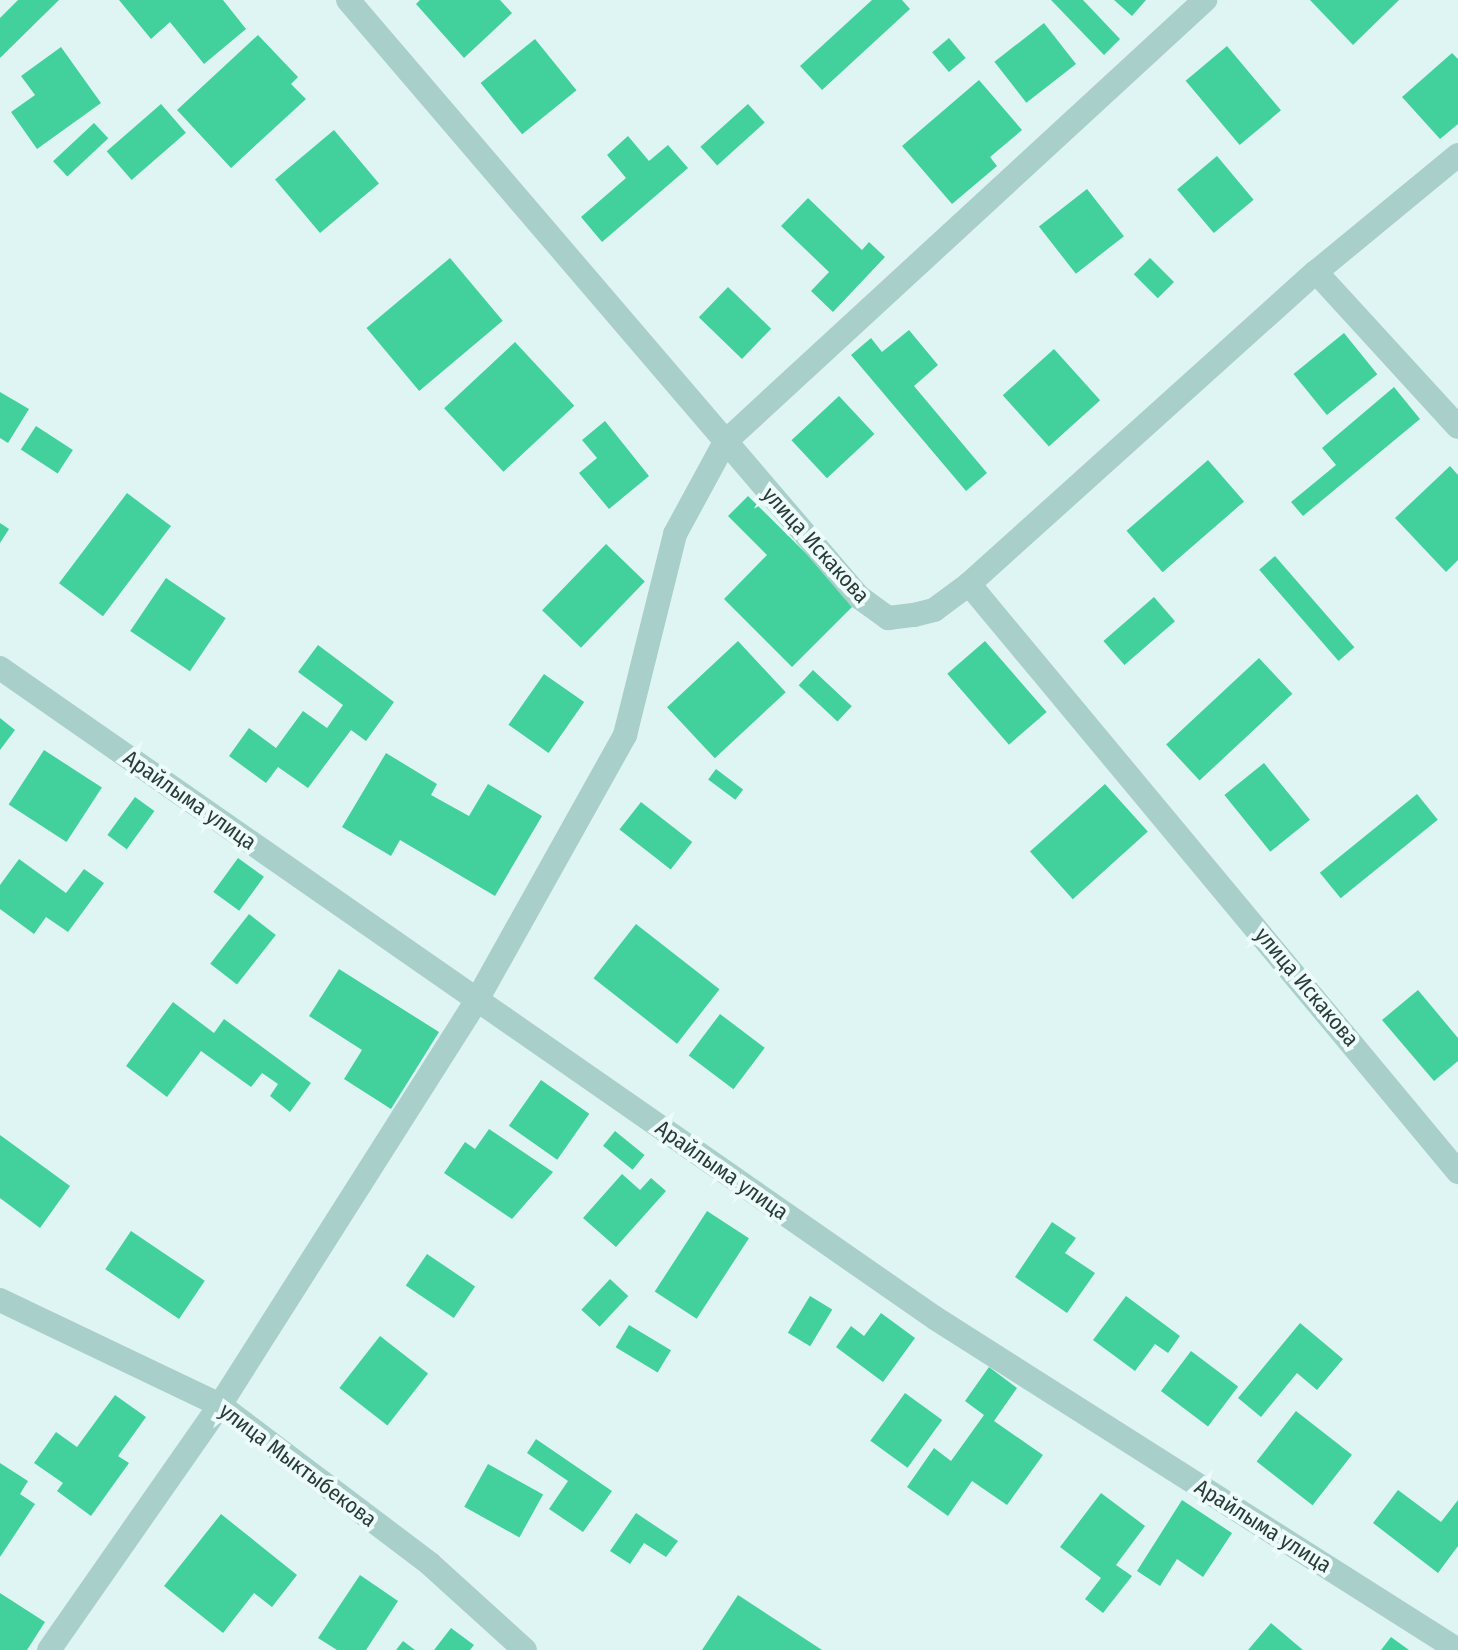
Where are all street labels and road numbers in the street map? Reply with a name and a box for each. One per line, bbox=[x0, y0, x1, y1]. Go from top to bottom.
street label: улица Искакова bbox=[757, 481, 875, 609]
street label: Арайлыма улица bbox=[119, 744, 261, 856]
street label: улица Искакова bbox=[1250, 922, 1364, 1052]
street label: Арайлыма улица bbox=[651, 1114, 793, 1226]
street label: улица Мыктыбекова bbox=[214, 1397, 382, 1533]
street label: Арайлыма улица bbox=[1190, 1473, 1336, 1579]

